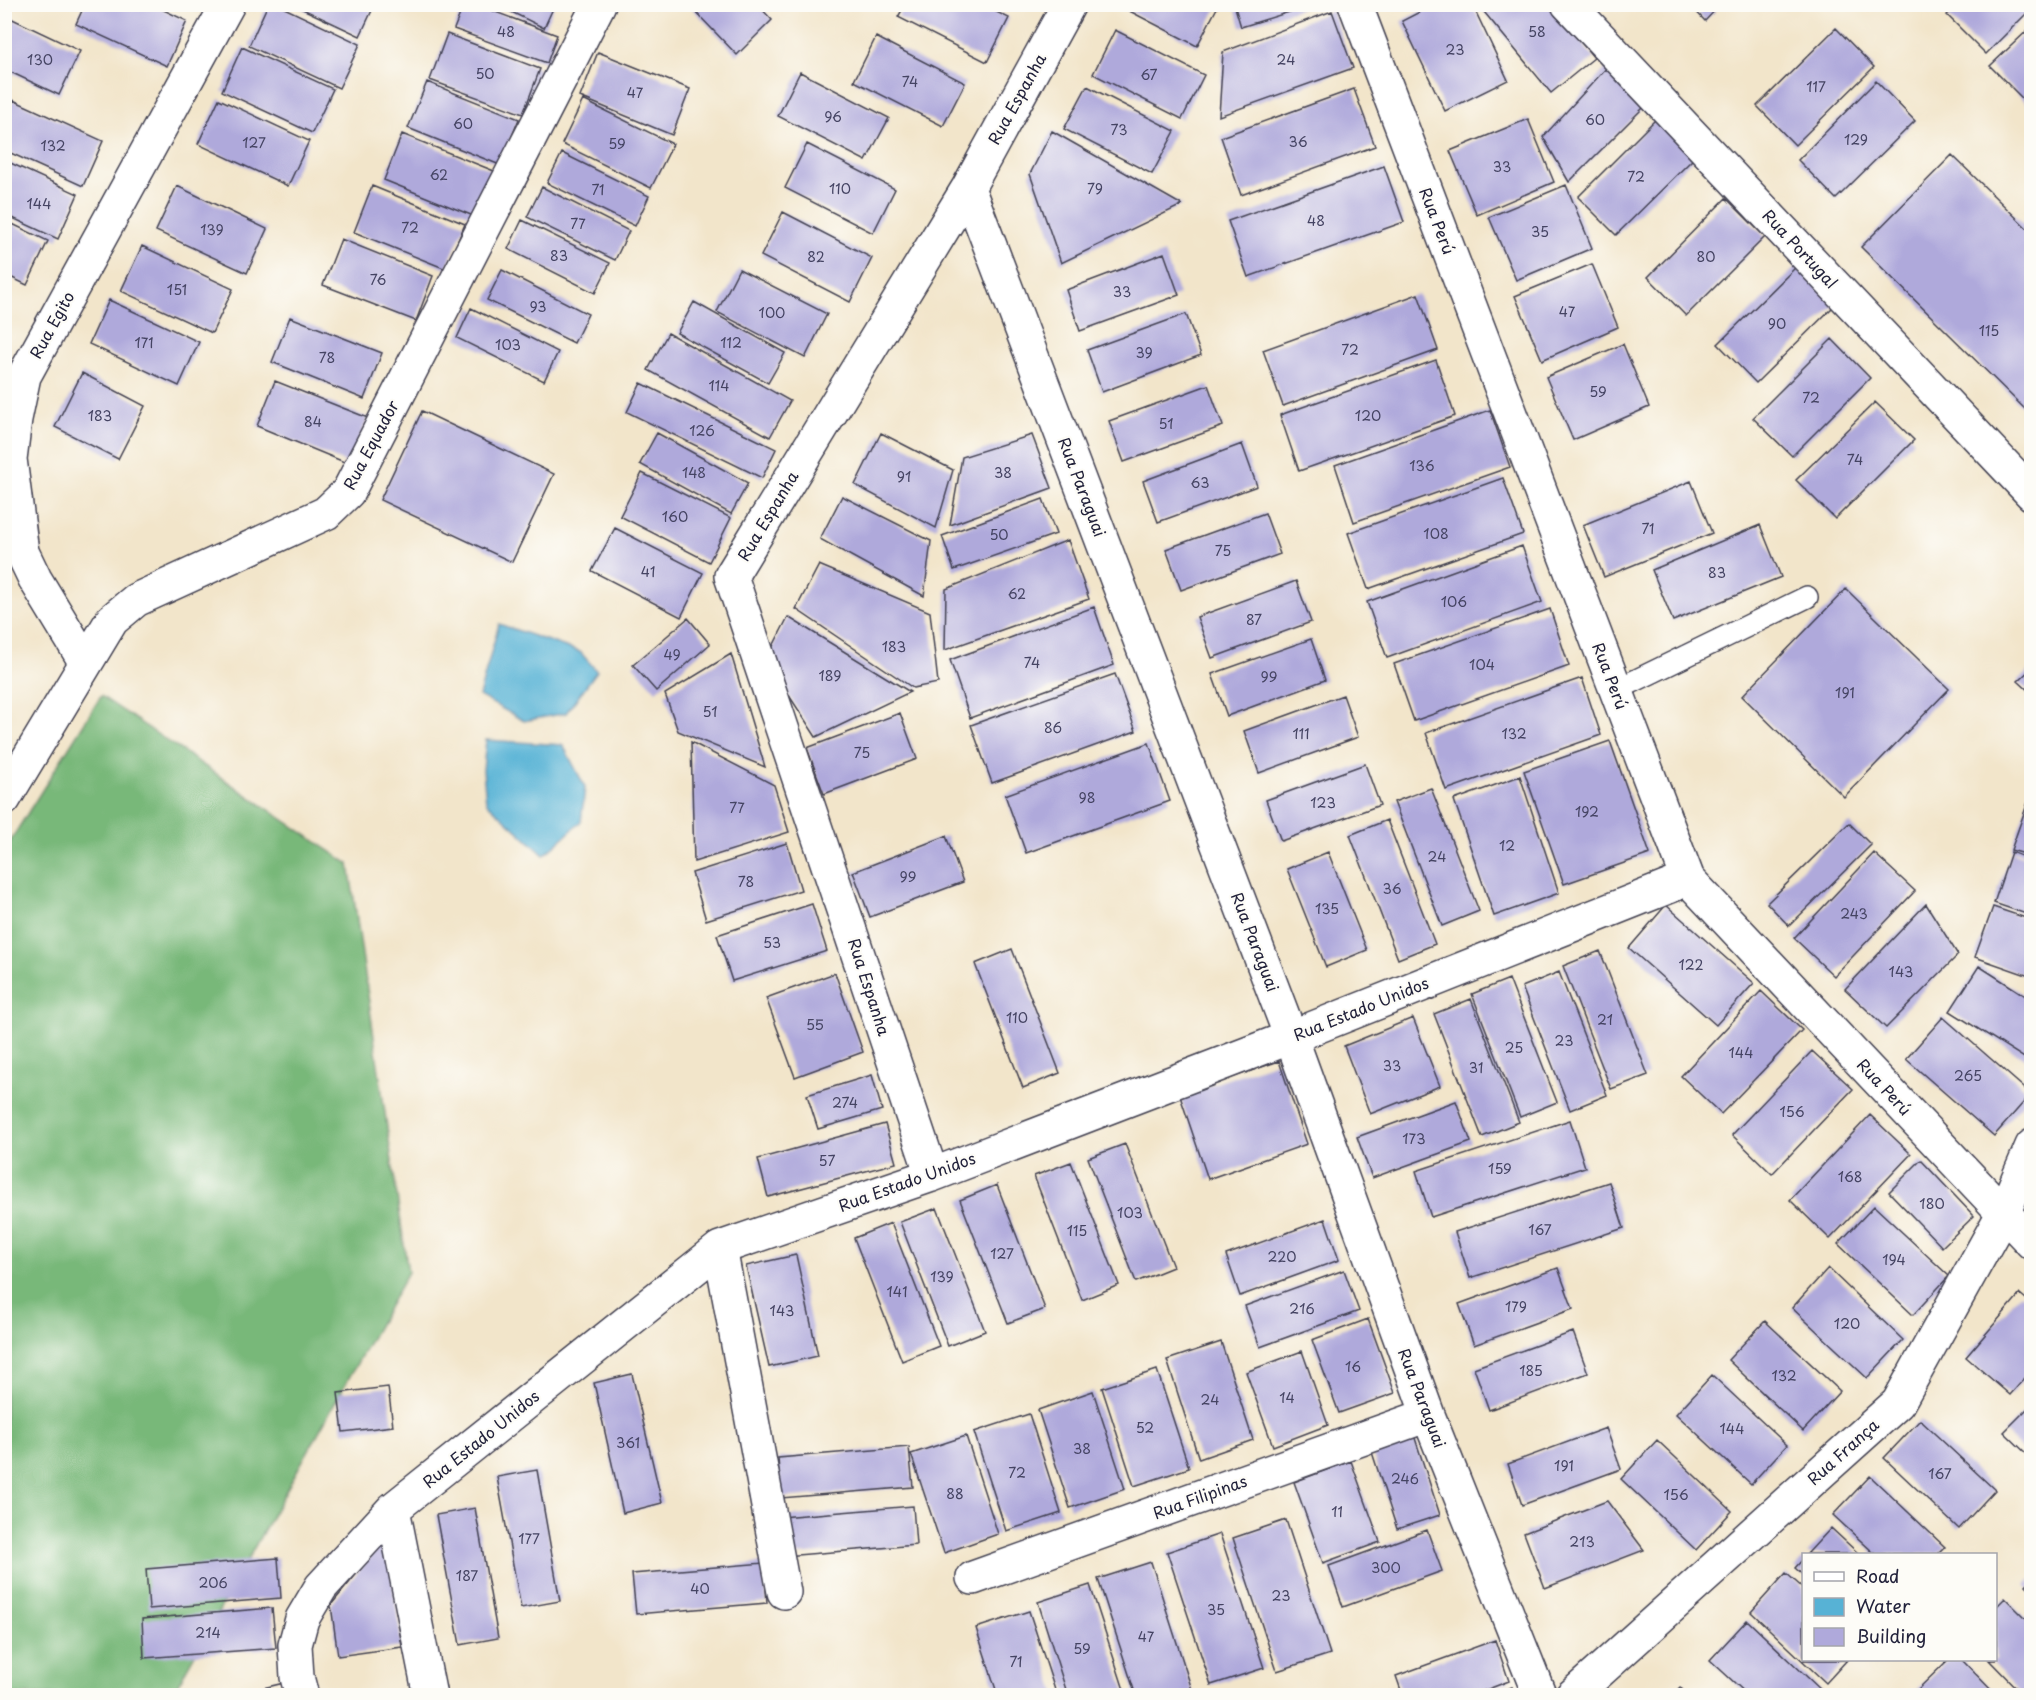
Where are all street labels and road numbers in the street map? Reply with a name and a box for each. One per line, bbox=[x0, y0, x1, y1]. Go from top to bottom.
street label: Rua Espanha bbox=[981, 48, 1051, 149]
street label: Rua Perú bbox=[1414, 184, 1462, 258]
street label: Rua Portugal bbox=[1758, 203, 1844, 293]
street label: Rua Egito bbox=[23, 286, 79, 362]
street label: Rua Equador bbox=[336, 395, 404, 494]
street label: Rua Paraguai bbox=[1053, 433, 1113, 540]
street label: Rua Espanha bbox=[731, 466, 803, 565]
street label: Rua Perú bbox=[1587, 639, 1635, 713]
street label: Rua Paraguai bbox=[1226, 888, 1286, 995]
street label: Rua Espanha bbox=[843, 935, 897, 1039]
street label: Rua Estado Unidos bbox=[1289, 970, 1432, 1046]
street label: Rua Perú bbox=[1852, 1053, 1917, 1120]
street label: Rua Estado Unidos bbox=[835, 1145, 978, 1217]
street label: Rua Paraguai bbox=[1393, 1344, 1453, 1451]
street label: Rua Estado Unidos bbox=[417, 1384, 544, 1493]
street label: Rua França bbox=[1801, 1413, 1883, 1490]
street label: Rua Filipinas bbox=[1149, 1468, 1250, 1524]

